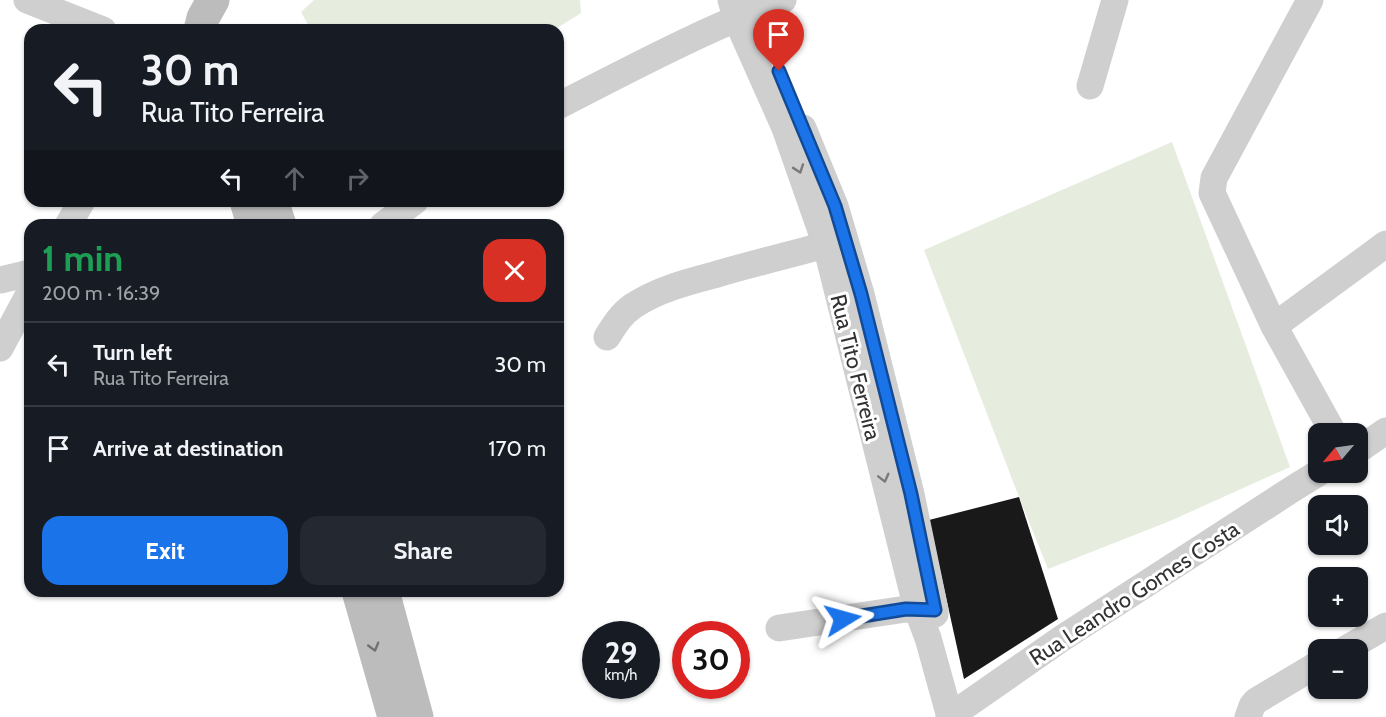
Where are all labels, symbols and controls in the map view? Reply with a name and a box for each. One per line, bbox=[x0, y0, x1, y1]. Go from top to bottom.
pin bbox=[753, 9, 804, 71]
icon: arrive bbox=[762, 18, 795, 51]
text: 30 m bbox=[141, 44, 239, 96]
icon: left bbox=[42, 48, 120, 126]
text: Rua Tito Ferreira bbox=[141, 96, 324, 129]
icon: left bbox=[215, 162, 248, 195]
icon: ahead bbox=[278, 162, 311, 195]
icon: right bbox=[341, 162, 374, 195]
one-way arrow bbox=[792, 163, 804, 174]
text: 1 min bbox=[42, 236, 123, 280]
button: close bbox=[483, 239, 546, 302]
text: 200 m · 16:39 bbox=[42, 281, 160, 305]
street label: Rua Tito Ferreira bbox=[824, 291, 887, 443]
text: Turn left bbox=[93, 339, 172, 366]
icon: left bbox=[42, 348, 75, 381]
text: 30 m bbox=[494, 351, 546, 378]
text: Rua Tito Ferreira bbox=[93, 366, 229, 390]
north arrow bbox=[1308, 423, 1368, 483]
map controls bbox=[1308, 423, 1368, 699]
icon: arrive bbox=[42, 432, 75, 465]
text: Arrive at destination bbox=[93, 435, 283, 462]
text: 170 m bbox=[488, 435, 546, 462]
one-way arrow bbox=[876, 473, 889, 483]
button: sound bbox=[1308, 495, 1368, 555]
street label: Rua Leandro Gomes Costa bbox=[1024, 515, 1245, 671]
button: Exit bbox=[42, 516, 288, 585]
button: Share bbox=[300, 516, 546, 585]
button: + bbox=[1308, 567, 1368, 627]
position arrow bbox=[811, 587, 875, 651]
speed limit sign: 30 bbox=[672, 621, 750, 699]
text: 29 bbox=[605, 634, 637, 671]
button: − bbox=[1308, 639, 1368, 699]
one-way arrow bbox=[367, 641, 379, 652]
text: km/h bbox=[605, 666, 637, 684]

